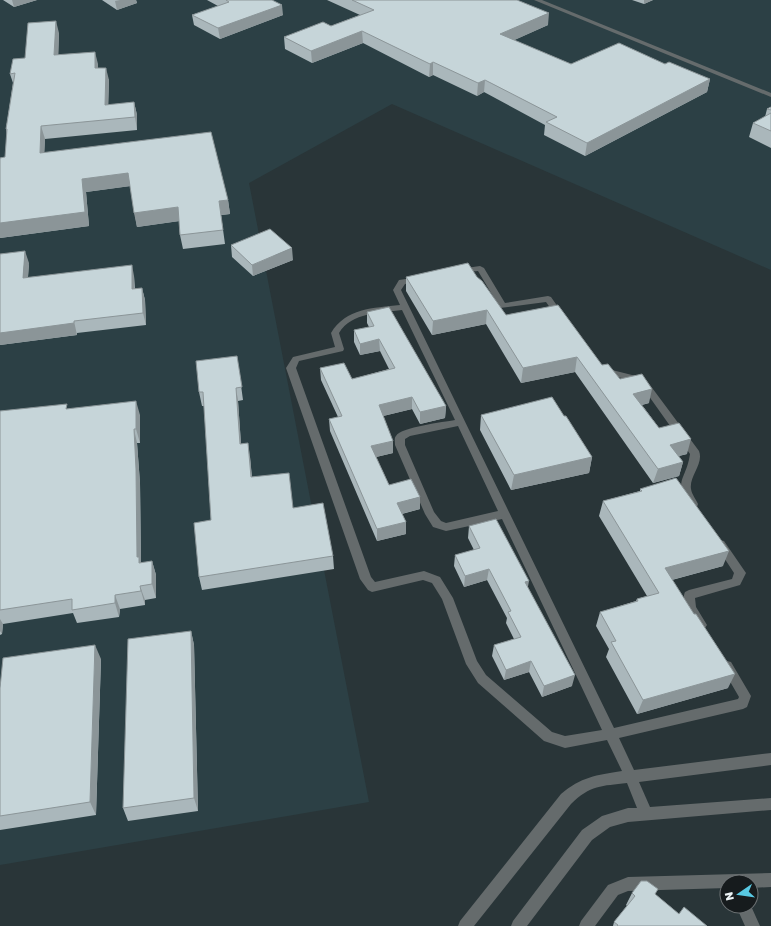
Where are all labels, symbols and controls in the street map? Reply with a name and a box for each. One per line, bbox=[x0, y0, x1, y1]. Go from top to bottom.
north arrow bbox=[719, 874, 759, 914]
text: N bbox=[721, 891, 736, 902]

